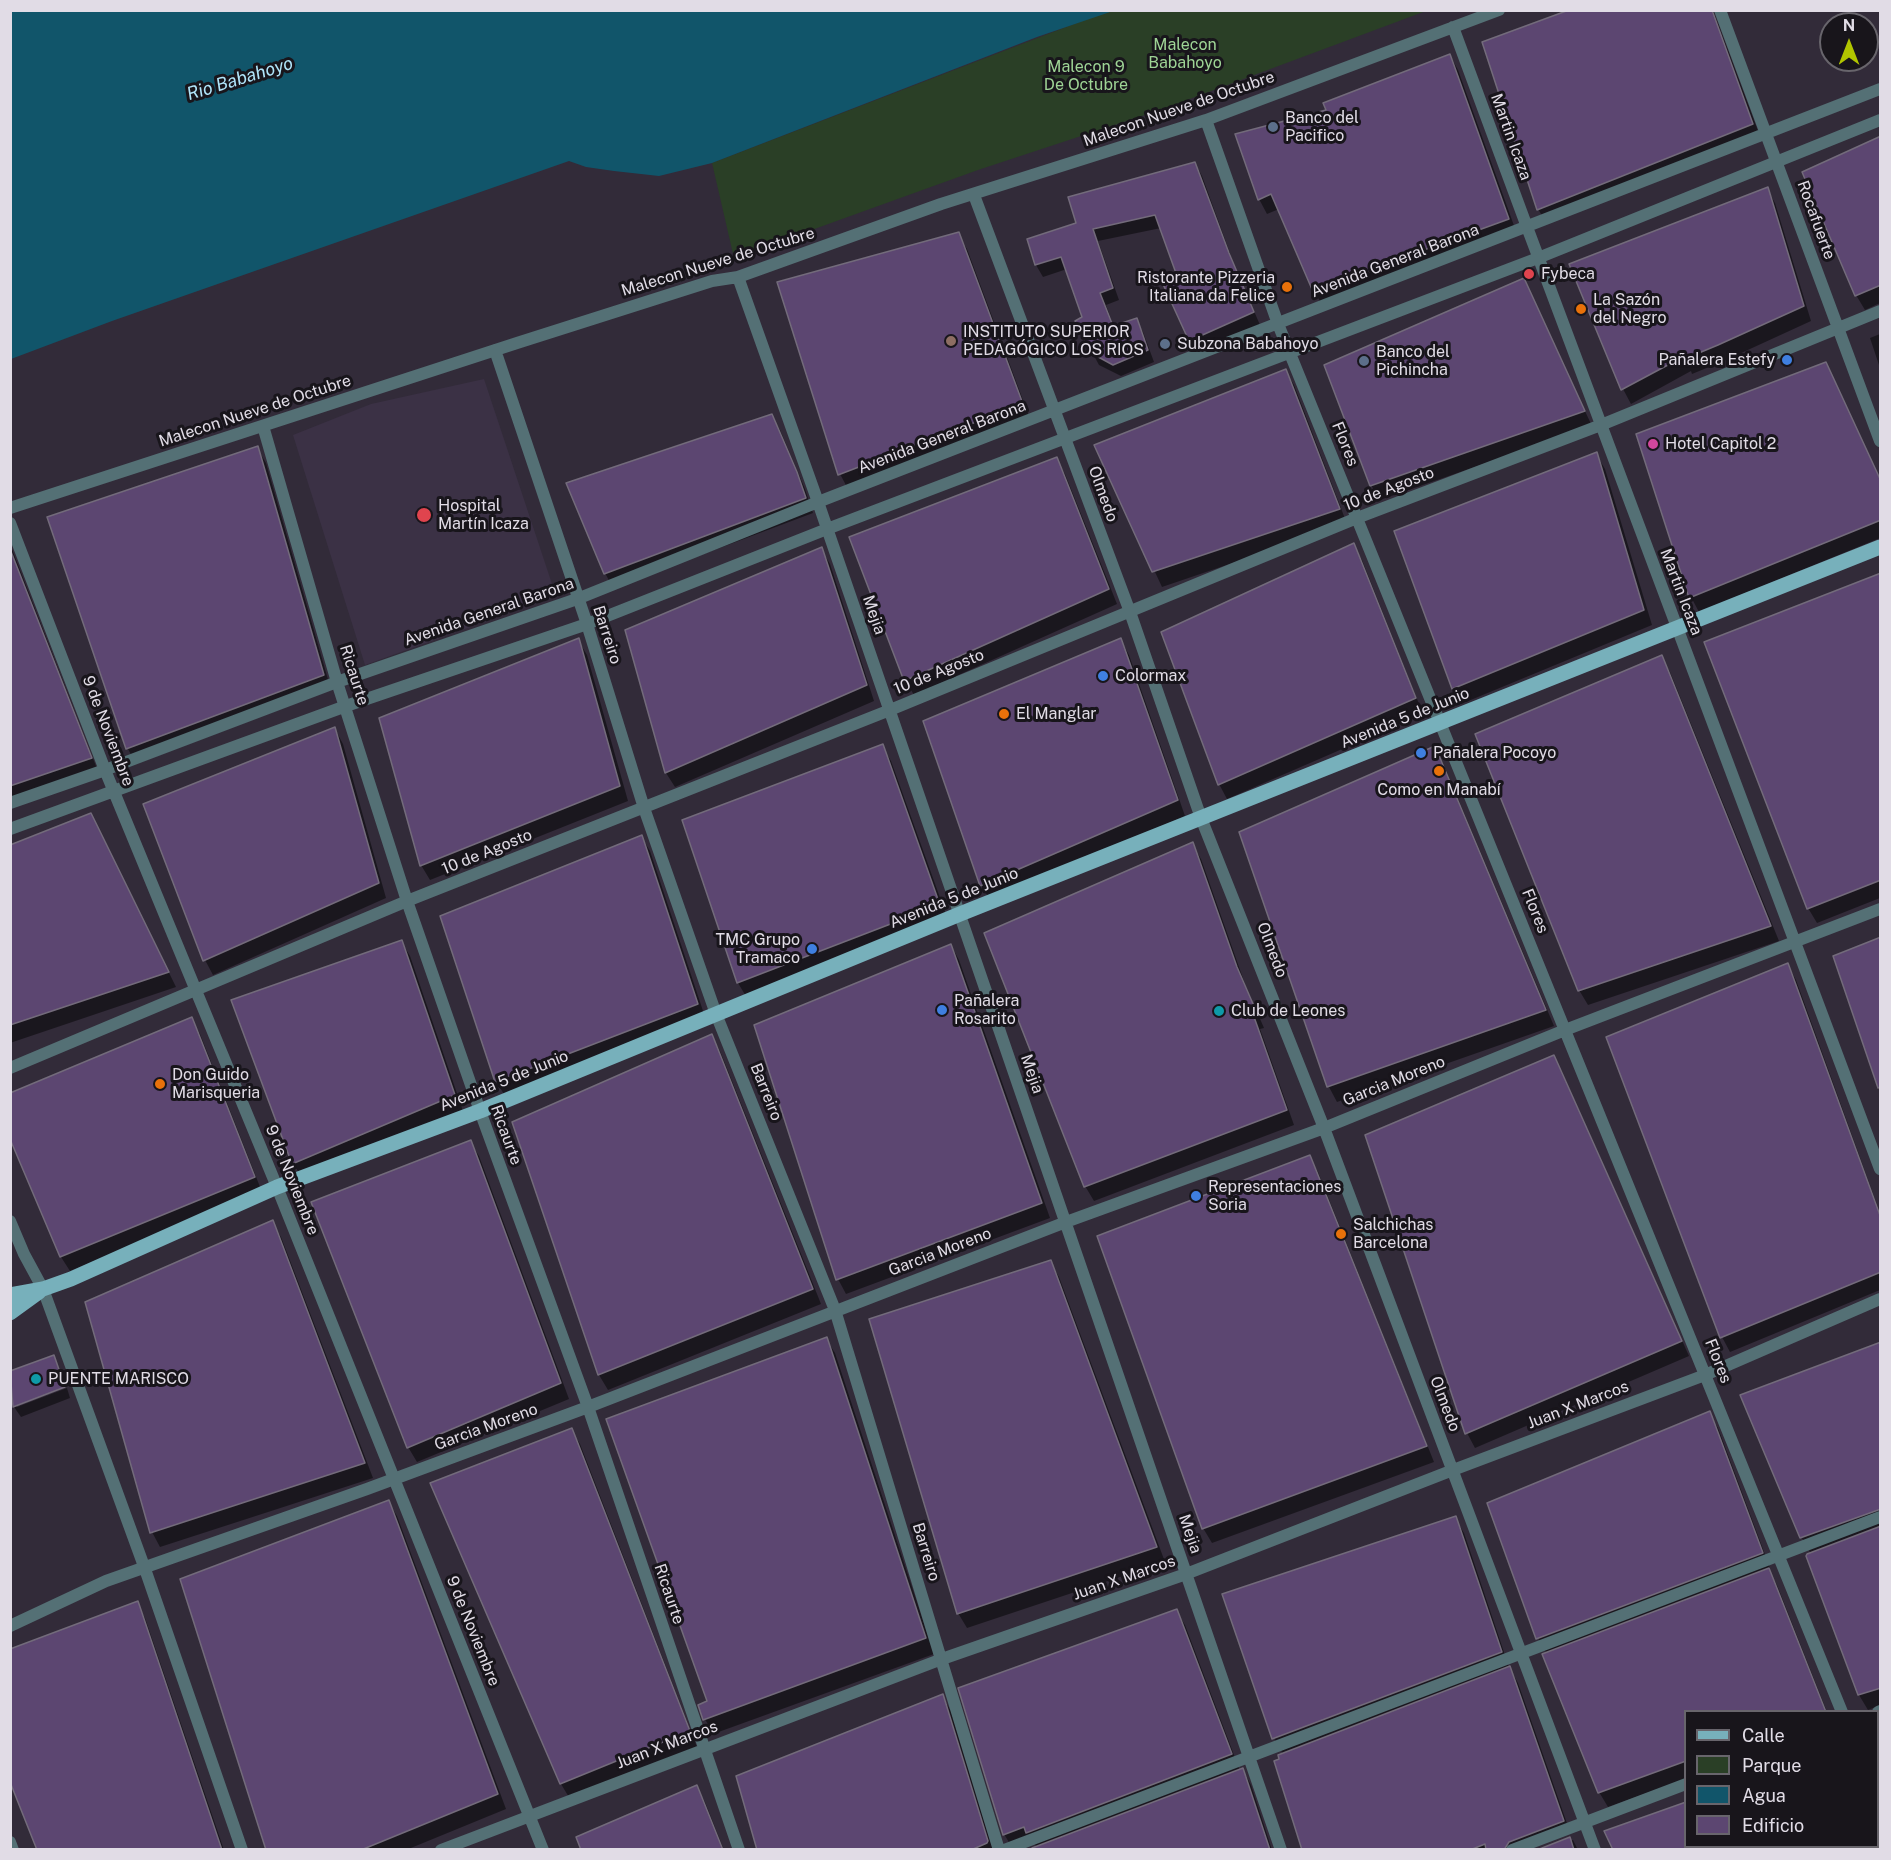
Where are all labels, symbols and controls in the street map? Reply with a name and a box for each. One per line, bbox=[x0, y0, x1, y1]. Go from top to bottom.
north arrow bbox=[1819, 12, 1879, 72]
text: N bbox=[1843, 16, 1855, 35]
park label: Malecon Babahoyo bbox=[1148, 35, 1222, 73]
water label: Rio Babahoyo bbox=[184, 53, 296, 105]
park label: Malecon 9 De Octubre bbox=[1044, 57, 1128, 95]
street label: Malecon Nueve de Octubre bbox=[1081, 67, 1277, 151]
street label: Martin Icaza bbox=[1486, 91, 1536, 183]
place label: Banco del Pacifico bbox=[1285, 108, 1359, 146]
marker: Banco del Pacifico bbox=[1266, 120, 1280, 134]
street label: Rocafuerte bbox=[1793, 178, 1839, 262]
street label: Avenida General Barona bbox=[1308, 220, 1482, 302]
street label: Malecon Nueve de Octubre bbox=[619, 223, 817, 301]
place label: Fybeca bbox=[1541, 264, 1595, 284]
marker: Fybeca bbox=[1522, 267, 1536, 281]
place label: Ristorante Pizzeria Italiana da Felice bbox=[1137, 268, 1275, 306]
marker: Ristorante Pizzeria Italiana da Felice bbox=[1280, 280, 1294, 294]
place label: La Sazón del Negro bbox=[1593, 290, 1666, 328]
marker: La Sazón del Negro bbox=[1574, 302, 1588, 316]
place label: INSTITUTO SUPERIOR PEDAGÓGICO LOS RIOS bbox=[963, 322, 1144, 360]
marker: INSTITUTO SUPERIOR PEDAGÓGICO LOS RIOS bbox=[944, 334, 958, 348]
place label: Subzona Babahoyo bbox=[1177, 334, 1319, 354]
marker: Subzona Babahoyo bbox=[1158, 337, 1172, 351]
place label: Banco del Pichincha bbox=[1376, 342, 1450, 380]
place label: Pañalera Estefy bbox=[1658, 350, 1775, 370]
marker: Pañalera Estefy bbox=[1780, 353, 1794, 367]
marker: Banco del Pichincha bbox=[1357, 354, 1371, 368]
street label: Malecon Nueve de Octubre bbox=[156, 371, 354, 451]
street label: Avenida General Barona bbox=[855, 396, 1029, 478]
street label: Flores bbox=[1327, 419, 1363, 469]
place label: Hotel Capitol 2 bbox=[1665, 434, 1776, 454]
marker: Hotel Capitol 2 bbox=[1646, 437, 1660, 451]
street label: 10 de Agosto bbox=[1341, 463, 1437, 515]
street label: Olmedo bbox=[1084, 464, 1122, 524]
place label: Hospital Martín Icaza bbox=[438, 496, 529, 534]
marker: Hospital Martín Icaza bbox=[415, 506, 433, 524]
street label: Martin Icaza bbox=[1656, 546, 1706, 638]
street label: Avenida General Barona bbox=[402, 574, 576, 650]
street label: Mejia bbox=[858, 593, 890, 637]
street label: Barreiro bbox=[589, 603, 625, 667]
street label: Ricaurte bbox=[335, 642, 373, 708]
street label: 10 de Agosto bbox=[891, 645, 987, 699]
place label: Colormax bbox=[1115, 666, 1186, 686]
marker: Colormax bbox=[1096, 669, 1110, 683]
street label: 9 de Noviembre bbox=[78, 673, 138, 789]
street label: Avenida 5 de Junio bbox=[1338, 683, 1472, 753]
place label: El Manglar bbox=[1016, 704, 1096, 724]
marker: El Manglar bbox=[997, 707, 1011, 721]
place label: Pañalera Pocoyo bbox=[1433, 743, 1556, 763]
marker: Pañalera Pocoyo bbox=[1414, 746, 1428, 760]
marker: Como en Manabí bbox=[1432, 764, 1446, 778]
place label: Como en Manabí bbox=[1377, 780, 1501, 800]
street label: 10 de Agosto bbox=[439, 825, 535, 879]
street label: Avenida 5 de Junio bbox=[887, 863, 1021, 933]
street label: Flores bbox=[1517, 886, 1553, 936]
street label: Olmedo bbox=[1253, 920, 1291, 980]
place label: TMC Grupo Tramaco bbox=[715, 930, 800, 968]
marker: TMC Grupo Tramaco bbox=[805, 942, 819, 956]
place label: Pañalera Rosarito bbox=[954, 991, 1019, 1029]
place label: Club de Leones bbox=[1231, 1001, 1345, 1021]
marker: Pañalera Rosarito bbox=[935, 1003, 949, 1017]
marker: Club de Leones bbox=[1212, 1004, 1226, 1018]
street label: Avenida 5 de Junio bbox=[437, 1046, 571, 1116]
street label: Mejia bbox=[1016, 1052, 1048, 1096]
street label: Garcia Moreno bbox=[1340, 1052, 1448, 1110]
street label: Barreiro bbox=[746, 1060, 786, 1124]
place label: Don Guido Marisqueria bbox=[172, 1065, 260, 1103]
marker: Don Guido Marisqueria bbox=[153, 1077, 167, 1091]
street label: Ricaurte bbox=[486, 1102, 526, 1168]
street label: 9 de Noviembre bbox=[261, 1122, 323, 1238]
place label: Representaciones Soria bbox=[1208, 1177, 1341, 1215]
marker: Representaciones Soria bbox=[1189, 1189, 1203, 1203]
place label: Salchichas Barcelona bbox=[1353, 1215, 1433, 1253]
street label: Garcia Moreno bbox=[886, 1224, 994, 1280]
marker: Salchichas Barcelona bbox=[1334, 1227, 1348, 1241]
street label: Flores bbox=[1700, 1336, 1736, 1386]
place label: PUENTE MARISCO bbox=[48, 1369, 189, 1389]
marker: PUENTE MARISCO bbox=[29, 1372, 43, 1386]
street label: Olmedo bbox=[1426, 1374, 1464, 1434]
street label: Juan X Marcos bbox=[1525, 1377, 1631, 1433]
street label: Garcia Moreno bbox=[432, 1399, 540, 1455]
street label: Mejia bbox=[1174, 1512, 1206, 1556]
street label: Barreiro bbox=[908, 1520, 944, 1584]
street label: Juan X Marcos bbox=[1070, 1551, 1178, 1605]
street label: Ricaurte bbox=[650, 1561, 688, 1627]
street label: 9 de Noviembre bbox=[442, 1573, 504, 1689]
legend bbox=[1684, 1710, 1879, 1848]
street label: Juan X Marcos bbox=[614, 1717, 720, 1773]
text: Calle bbox=[1742, 1725, 1785, 1746]
text: Parque bbox=[1742, 1755, 1802, 1776]
text: Agua bbox=[1742, 1785, 1786, 1806]
text: Edificio bbox=[1742, 1815, 1804, 1836]

